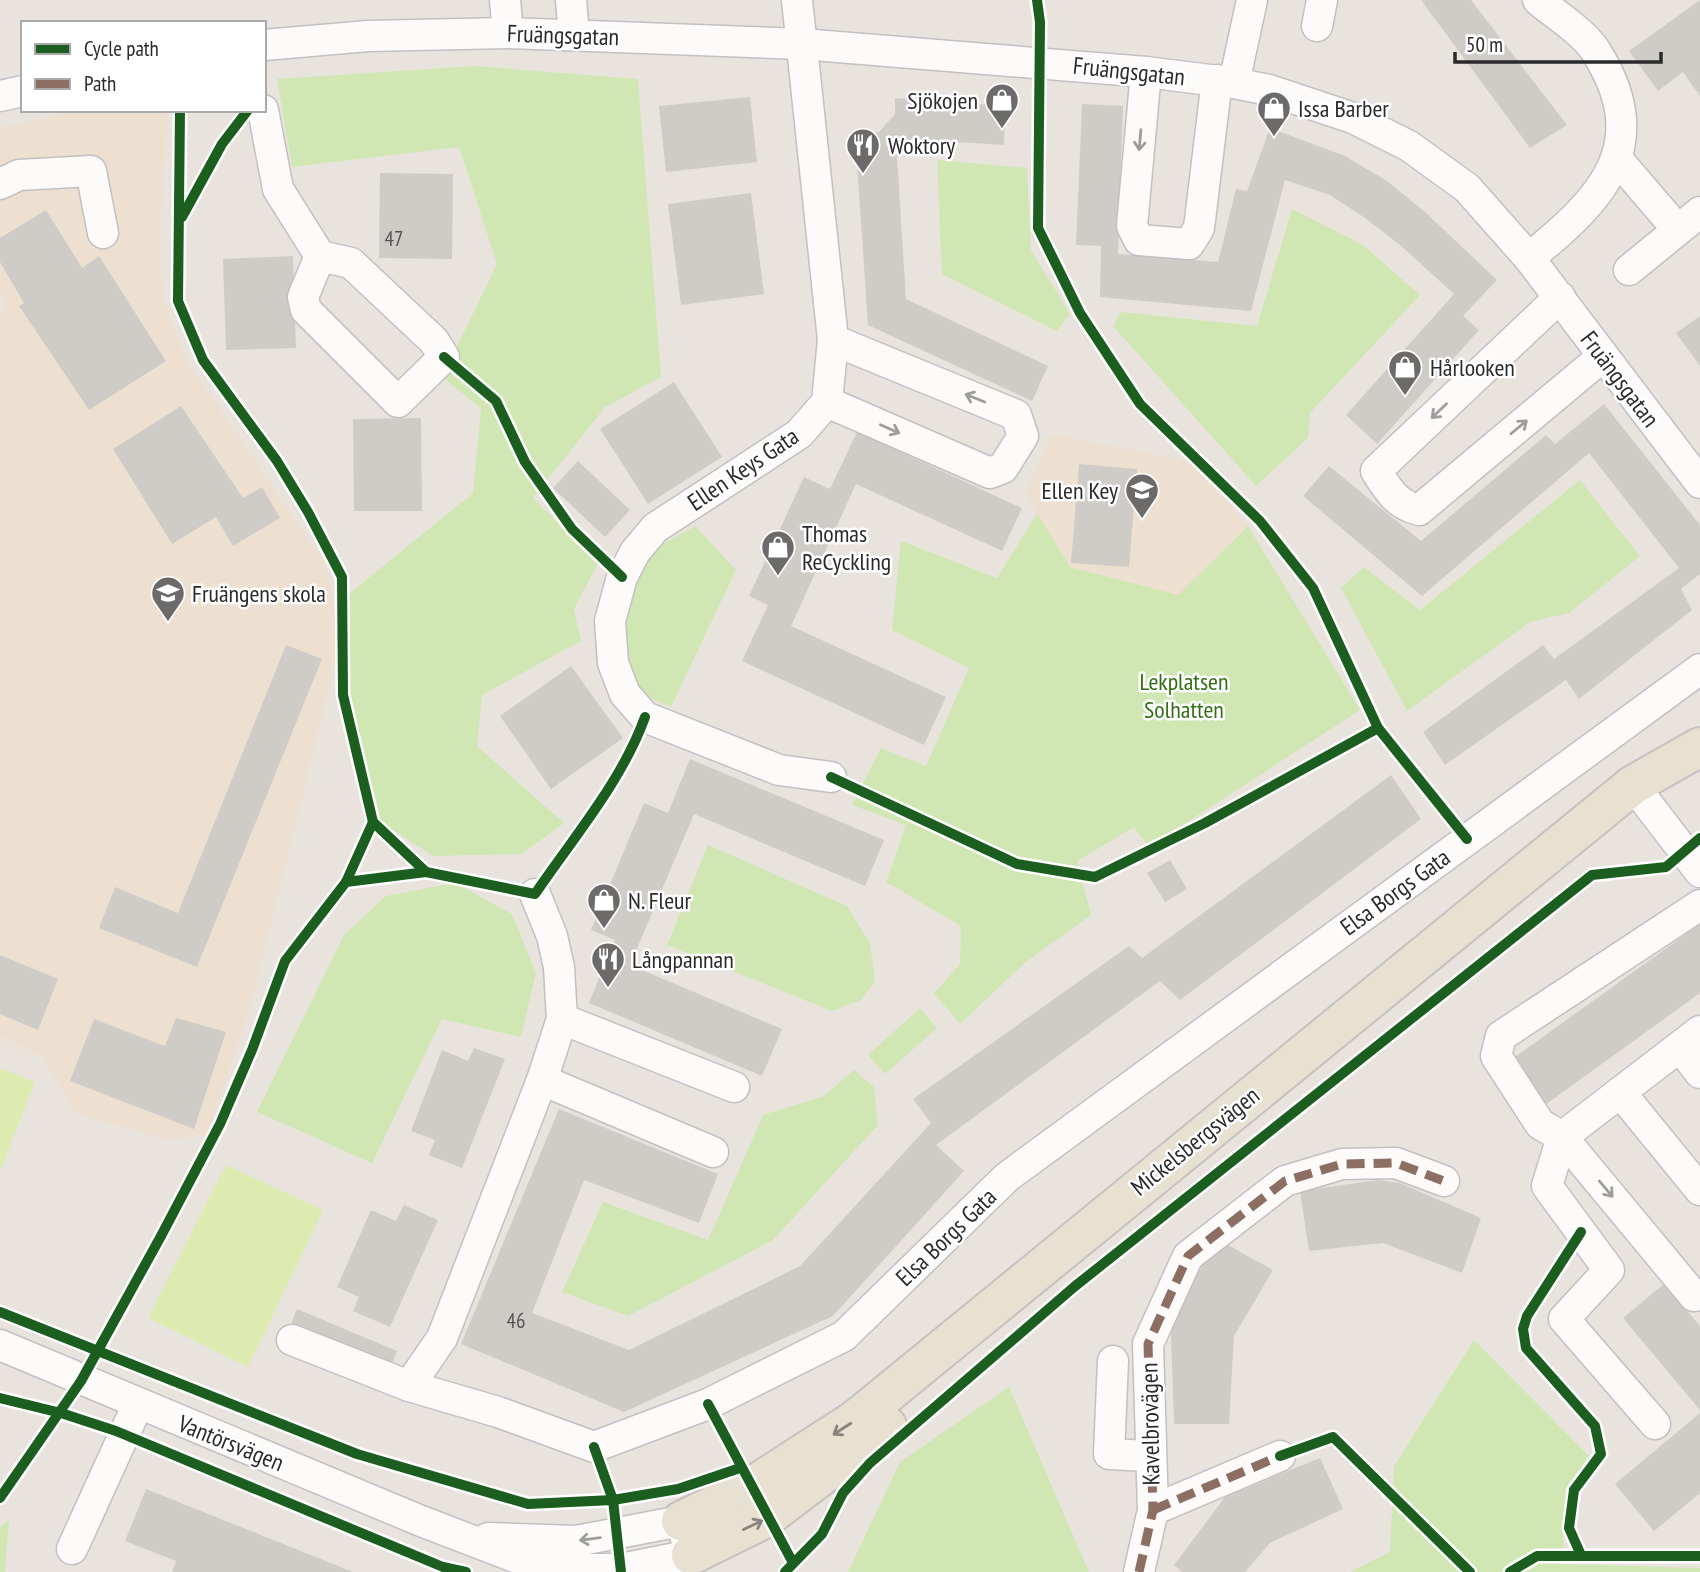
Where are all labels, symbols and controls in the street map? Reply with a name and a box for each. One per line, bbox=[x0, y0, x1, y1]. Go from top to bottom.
street label: Fruängsgatan bbox=[506, 18, 620, 52]
legend bbox=[21, 21, 266, 112]
scale bar bbox=[1455, 21, 1662, 65]
text: 50 m bbox=[1466, 31, 1503, 58]
text: Cycle path bbox=[84, 35, 159, 62]
street label: Fruängsgatan bbox=[1072, 50, 1186, 92]
text: Path bbox=[84, 70, 116, 97]
shop icon: Sjökojen bbox=[983, 81, 1021, 130]
place label: Sjökojen bbox=[907, 85, 978, 116]
shop icon: Issa Barber bbox=[1255, 89, 1293, 138]
place label: Issa Barber bbox=[1298, 93, 1389, 124]
restaurant icon: Woktory bbox=[844, 126, 882, 175]
one-way arrow bbox=[1133, 128, 1146, 150]
place label: Woktory bbox=[888, 130, 955, 161]
house number: 47 bbox=[385, 225, 403, 252]
street label: Fruängsgatan bbox=[1574, 325, 1666, 433]
shop icon: Hårlooken bbox=[1386, 348, 1424, 397]
place label: Hårlooken bbox=[1430, 352, 1515, 383]
one-way arrow bbox=[965, 391, 987, 404]
one-way arrow bbox=[1431, 403, 1448, 420]
one-way arrow bbox=[1509, 419, 1527, 435]
street label: Ellen Keys Gata bbox=[682, 421, 804, 517]
one-way arrow bbox=[879, 423, 900, 436]
school or university icon: Ellen Key bbox=[1123, 471, 1161, 520]
place label: Ellen Key bbox=[1042, 475, 1118, 506]
place label: Thomas ReCyckling bbox=[802, 518, 891, 577]
shop icon: Thomas ReCyckling bbox=[759, 528, 797, 577]
school or university icon: Fruängens skola bbox=[149, 574, 187, 623]
place label: Fruängens skola bbox=[192, 578, 326, 609]
park label: Lekplatsen Solhatten bbox=[1140, 666, 1228, 725]
street label: Elsa Borgs Gata bbox=[1334, 842, 1456, 942]
shop icon: N. Fleur bbox=[585, 881, 623, 930]
place label: N. Fleur bbox=[628, 885, 692, 916]
restaurant icon: Långpannan bbox=[589, 940, 627, 989]
place label: Långpannan bbox=[632, 944, 734, 975]
street label: Mickelsbergsvägen bbox=[1124, 1080, 1266, 1202]
one-way arrow bbox=[1598, 1180, 1614, 1198]
street label: Elsa Borgs Gata bbox=[889, 1181, 1003, 1293]
house number: 46 bbox=[507, 1307, 525, 1334]
street label: Kavelbrovägen bbox=[1133, 1362, 1167, 1486]
street label: Vantörsvägen bbox=[173, 1407, 288, 1478]
one-way arrow bbox=[833, 1422, 852, 1436]
one-way arrow bbox=[742, 1517, 763, 1531]
one-way arrow bbox=[579, 1532, 602, 1545]

